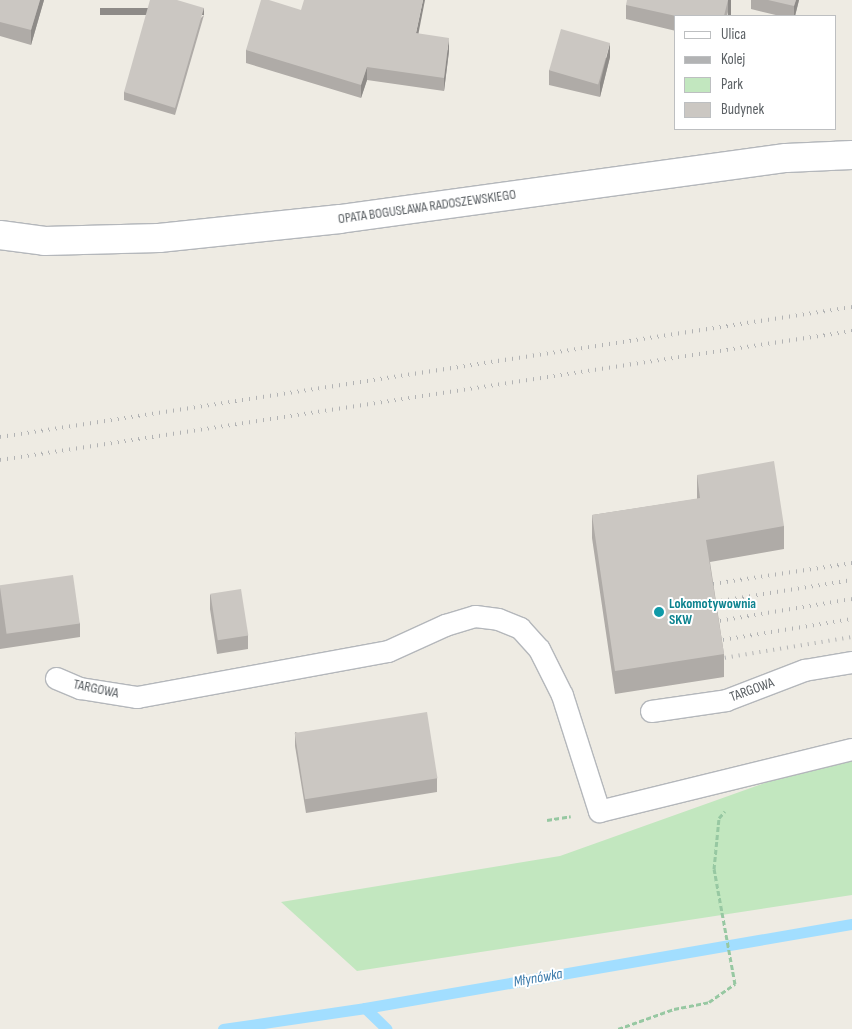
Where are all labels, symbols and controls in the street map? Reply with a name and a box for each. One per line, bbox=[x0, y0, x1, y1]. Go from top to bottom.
legend bbox=[674, 15, 837, 130]
text: Ulica bbox=[721, 25, 746, 44]
text: Kolej bbox=[721, 50, 745, 69]
text: Park bbox=[721, 75, 743, 94]
text: Budynek bbox=[721, 100, 764, 119]
street label: OPATA BOGUSŁAWA RADOSZEWSKIEGO bbox=[337, 186, 517, 228]
place label: Lokomotywownia SKW bbox=[669, 596, 756, 628]
marker: Lokomotywownia SKW bbox=[653, 606, 665, 618]
street label: TARGOWA bbox=[727, 674, 777, 706]
street label: TARGOWA bbox=[72, 676, 120, 702]
water label: Młynówka bbox=[512, 965, 564, 991]

